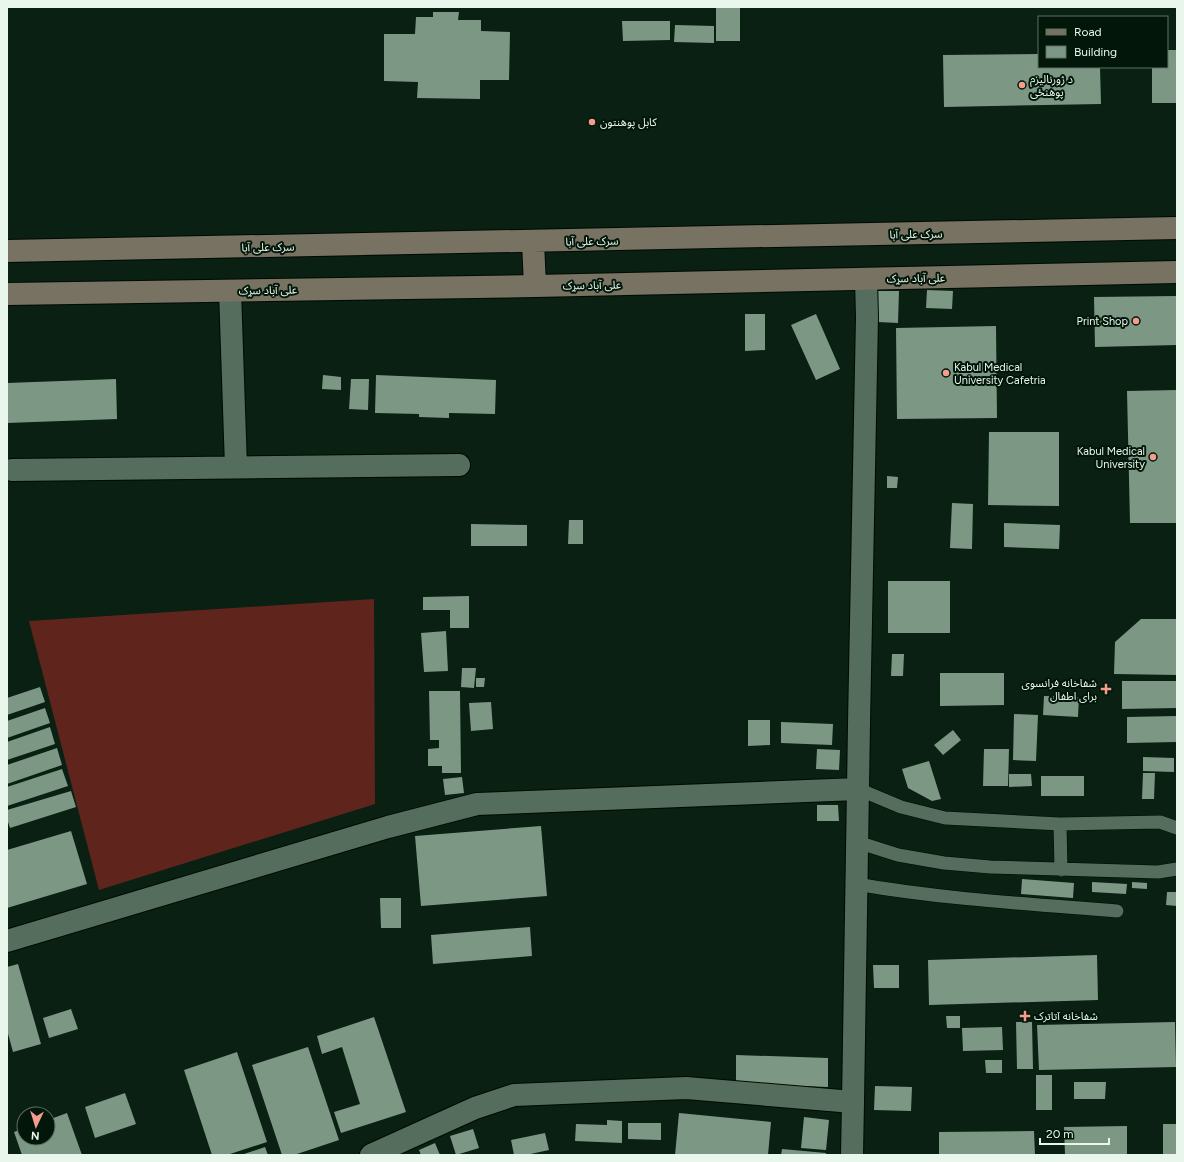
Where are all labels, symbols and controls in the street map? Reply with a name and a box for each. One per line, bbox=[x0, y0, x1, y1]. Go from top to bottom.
legend bbox=[1038, 16, 1168, 68]
text: Road bbox=[1074, 25, 1102, 39]
text: Building bbox=[1074, 45, 1117, 59]
place label: د ژورنالیزم پوهنحٔی bbox=[1030, 73, 1073, 100]
marker: د ژورنالیزم پوهنحٔی bbox=[1017, 80, 1027, 90]
place label: کابل پوهنتون bbox=[600, 116, 657, 130]
marker: کابل پوهنتون bbox=[587, 117, 597, 127]
street label: سرک علی آبا bbox=[889, 228, 943, 241]
street label: سرک علی آبا bbox=[565, 235, 619, 248]
street label: سرک علی آبا bbox=[241, 241, 295, 254]
street label: علی آباد سړک bbox=[887, 271, 946, 286]
street label: علی آباد سړک bbox=[563, 278, 622, 293]
street label: علی آباد سړک bbox=[239, 283, 298, 298]
place label: Print Shop bbox=[1077, 315, 1128, 328]
marker: Print Shop bbox=[1131, 316, 1141, 326]
place label: Kabul Medical University Cafetria bbox=[954, 361, 1046, 387]
marker: Kabul Medical University Cafetria bbox=[941, 368, 951, 378]
place label: Kabul Medical University bbox=[1077, 445, 1145, 471]
marker: Kabul Medical University bbox=[1148, 452, 1158, 462]
place label: شفاخانه فرانسوی برای اطفال bbox=[1022, 677, 1097, 703]
marker: شفاخانه فرانسوی برای اطفال bbox=[1100, 683, 1112, 695]
marker: شفاخانه آتاترک bbox=[1019, 1010, 1031, 1022]
place label: شفاخانه آتاترک bbox=[1034, 1010, 1098, 1023]
north arrow bbox=[16, 1106, 56, 1146]
scale bar bbox=[1040, 1120, 1109, 1146]
text: 20 m bbox=[1046, 1127, 1074, 1141]
text: N bbox=[31, 1129, 40, 1142]

